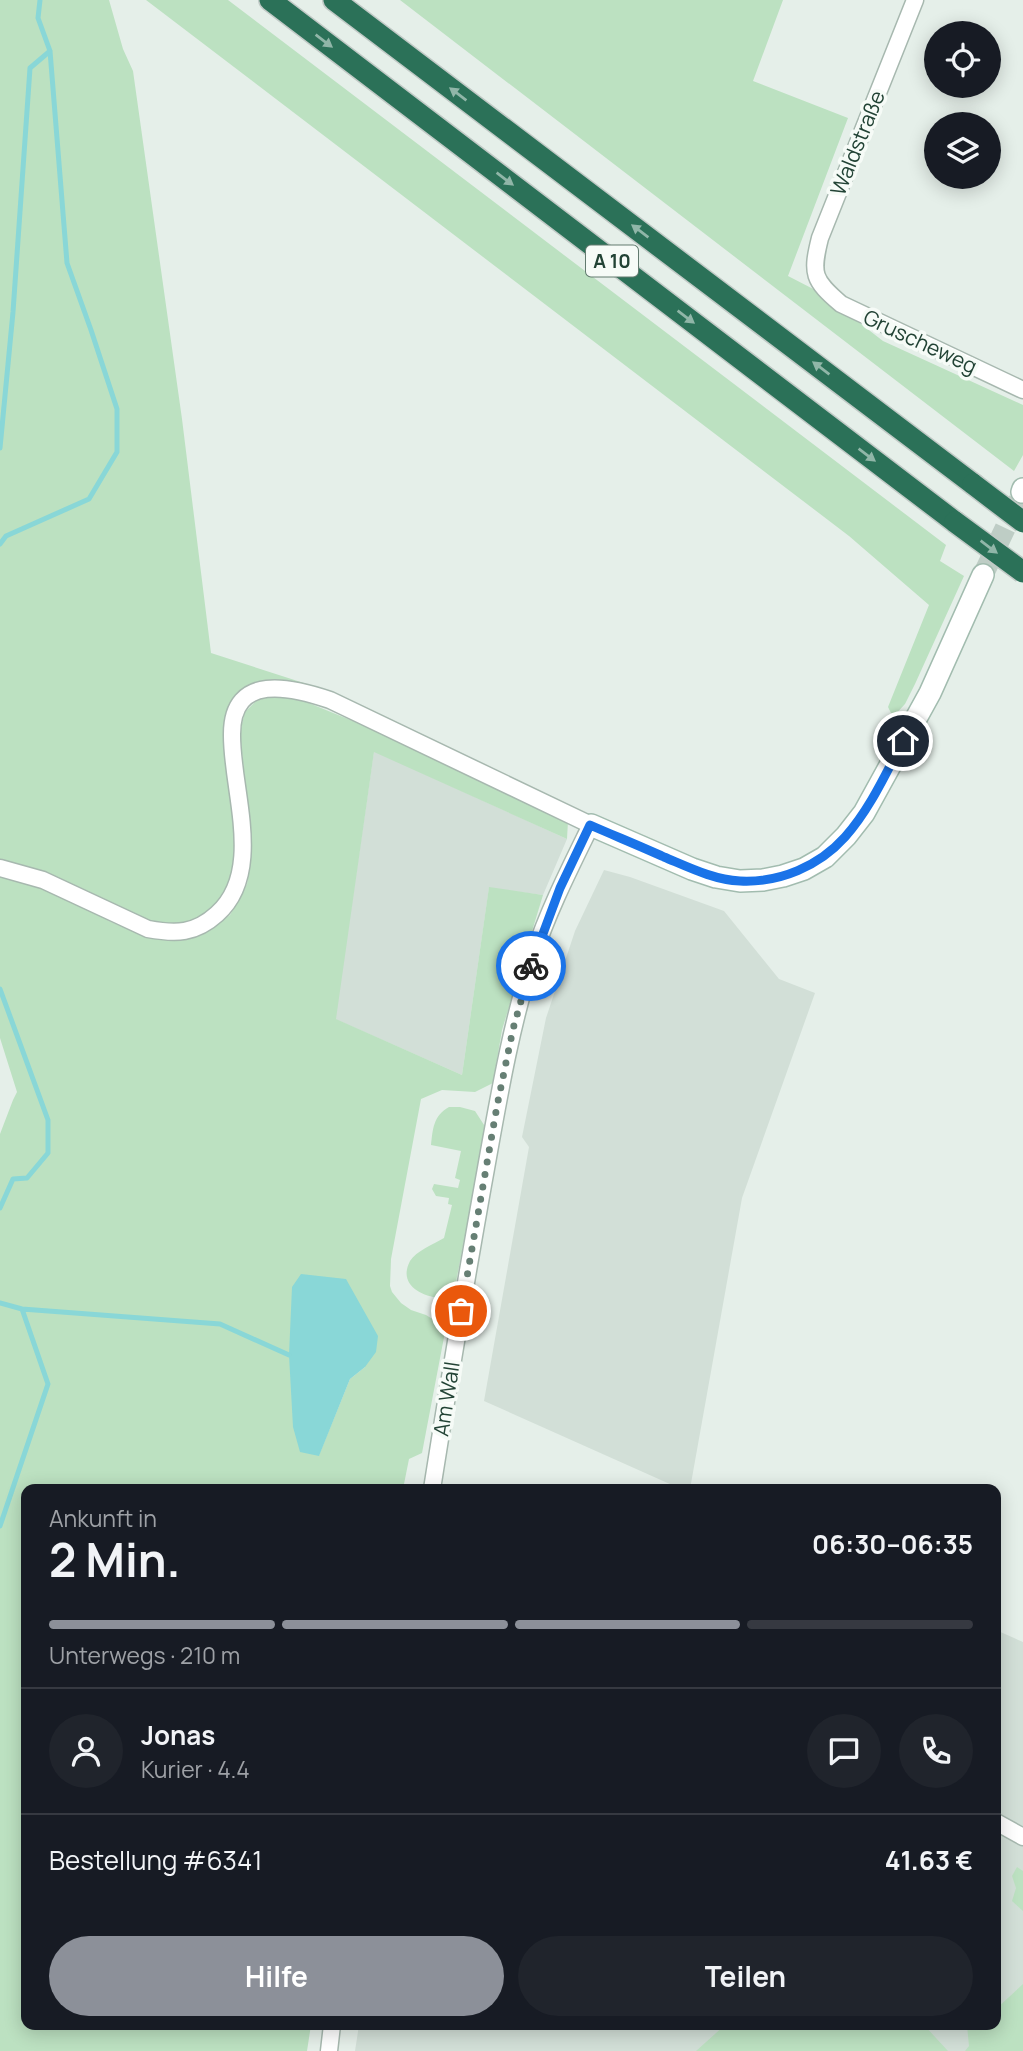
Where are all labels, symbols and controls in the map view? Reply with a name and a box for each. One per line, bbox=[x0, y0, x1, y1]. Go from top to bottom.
map controls bbox=[924, 21, 1001, 189]
button: locate bbox=[924, 21, 1001, 98]
one-way arrow bbox=[315, 34, 333, 48]
street label: Waldstraße bbox=[823, 86, 891, 199]
one-way arrow bbox=[449, 87, 467, 101]
button: layers bbox=[924, 112, 1001, 189]
one-way arrow bbox=[496, 172, 514, 186]
one-way arrow bbox=[631, 224, 649, 238]
road number: A 10 bbox=[586, 246, 638, 276]
street label: Gruscheweg bbox=[859, 303, 982, 380]
one-way arrow bbox=[677, 310, 695, 324]
one-way arrow bbox=[812, 362, 830, 376]
one-way arrow bbox=[858, 447, 876, 461]
one-way arrow bbox=[980, 540, 998, 554]
pin bbox=[873, 711, 933, 771]
icon: home bbox=[884, 722, 922, 760]
courier bbox=[496, 931, 566, 1001]
icon: bike bbox=[512, 947, 550, 985]
pin bbox=[431, 1281, 491, 1341]
icon: bag bbox=[442, 1292, 480, 1330]
street label: Am Wall bbox=[426, 1359, 466, 1438]
text: Ankunft in bbox=[49, 1502, 157, 1534]
text: 06:30–06:35 bbox=[812, 1526, 973, 1562]
text: 2 Min. bbox=[49, 1528, 181, 1591]
text: Unterwegs · 210 m bbox=[49, 1639, 240, 1671]
button: person bbox=[49, 1714, 123, 1788]
button: chat bbox=[807, 1714, 881, 1788]
button: phone bbox=[899, 1714, 973, 1788]
text: Jonas bbox=[141, 1717, 215, 1753]
text: Kurier · 4.4 bbox=[141, 1753, 250, 1785]
text: Bestellung #6341 bbox=[49, 1842, 262, 1878]
text: 41.63 € bbox=[885, 1842, 973, 1878]
button: Hilfe bbox=[49, 1936, 504, 2016]
button: Teilen bbox=[518, 1936, 973, 2016]

